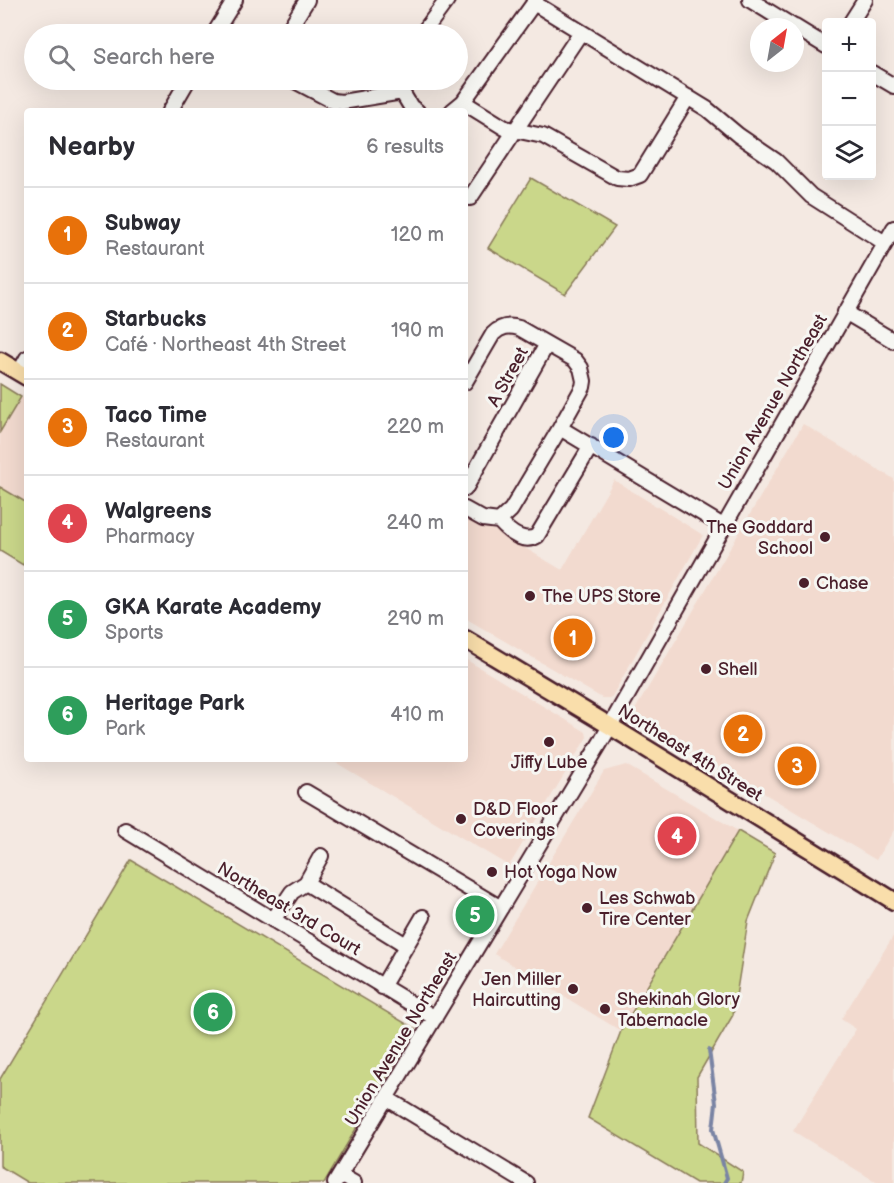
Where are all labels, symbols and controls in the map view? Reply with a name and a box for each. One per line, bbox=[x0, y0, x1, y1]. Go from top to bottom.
north arrow bbox=[750, 18, 804, 72]
map controls bbox=[822, 18, 876, 180]
button: + bbox=[822, 18, 876, 72]
search box bbox=[24, 24, 468, 90]
icon: search bbox=[45, 41, 78, 74]
text: Search here bbox=[93, 44, 215, 71]
button: − bbox=[822, 72, 876, 126]
button: layers bbox=[822, 126, 876, 180]
text: Nearby bbox=[48, 132, 135, 163]
text: 6 results bbox=[366, 135, 444, 159]
text: Subway bbox=[105, 210, 181, 237]
text: 1 bbox=[63, 223, 72, 247]
text: 120 m bbox=[391, 223, 444, 247]
text: Restaurant bbox=[105, 237, 205, 261]
text: Starbucks bbox=[105, 306, 206, 333]
street label: Union Avenue Northeast bbox=[714, 310, 832, 494]
text: 2 bbox=[62, 319, 73, 343]
text: 190 m bbox=[391, 319, 444, 343]
text: Café · Northeast 4th Street bbox=[105, 333, 346, 357]
street label: A Street bbox=[483, 343, 533, 410]
text: Taco Time bbox=[105, 402, 207, 429]
text: 3 bbox=[62, 415, 73, 439]
text: 220 m bbox=[387, 415, 444, 439]
your location bbox=[599, 423, 628, 452]
text: Restaurant bbox=[105, 429, 205, 453]
text: Walgreens bbox=[105, 498, 211, 525]
text: 4 bbox=[62, 511, 73, 535]
text: 240 m bbox=[387, 511, 444, 535]
place label: The Goddard School bbox=[706, 517, 813, 559]
text: Pharmacy bbox=[105, 525, 195, 549]
marker: The Goddard School bbox=[818, 530, 832, 544]
place label: Chase bbox=[816, 573, 869, 594]
marker: Chase bbox=[797, 576, 811, 590]
place label: The UPS Store bbox=[542, 586, 661, 607]
marker: The UPS Store bbox=[523, 589, 537, 603]
text: GKA Karate Academy bbox=[105, 594, 321, 621]
text: 5 bbox=[62, 607, 73, 631]
text: 290 m bbox=[387, 607, 444, 631]
pin: 1 bbox=[554, 616, 592, 660]
text: Sports bbox=[105, 621, 163, 645]
place label: Shell bbox=[718, 659, 758, 680]
marker: Shell bbox=[699, 662, 713, 676]
text: Heritage Park bbox=[105, 690, 245, 717]
street label: Northeast 4th Street bbox=[614, 700, 767, 806]
text: 6 bbox=[61, 703, 74, 727]
text: 410 m bbox=[390, 703, 444, 727]
pin: 2 bbox=[724, 712, 762, 756]
text: Park bbox=[105, 717, 145, 741]
marker: Jiffy Lube bbox=[542, 735, 556, 749]
pin: 3 bbox=[778, 744, 816, 789]
place label: Jiffy Lube bbox=[511, 752, 588, 773]
place label: D&D Floor Coverings bbox=[473, 799, 558, 841]
marker: D&D Floor Coverings bbox=[454, 812, 468, 826]
pin: 4 bbox=[658, 814, 696, 858]
street label: Northeast 3rd Court bbox=[213, 858, 365, 960]
place label: Hot Yoga Now bbox=[504, 862, 617, 883]
marker: Hot Yoga Now bbox=[485, 865, 499, 879]
place label: Les Schwab Tire Center bbox=[599, 888, 695, 930]
pin: 5 bbox=[456, 892, 494, 938]
marker: Les Schwab Tire Center bbox=[580, 901, 594, 915]
street label: Union Avenue Northeast bbox=[341, 948, 462, 1130]
place label: Jen Miller Haircutting bbox=[472, 969, 561, 1011]
marker: Jen Miller Haircutting bbox=[566, 982, 580, 996]
place label: Shekinah Glory Tabernacle bbox=[617, 989, 741, 1031]
pin: 6 bbox=[194, 990, 232, 1034]
marker: Shekinah Glory Tabernacle bbox=[598, 1002, 612, 1016]

